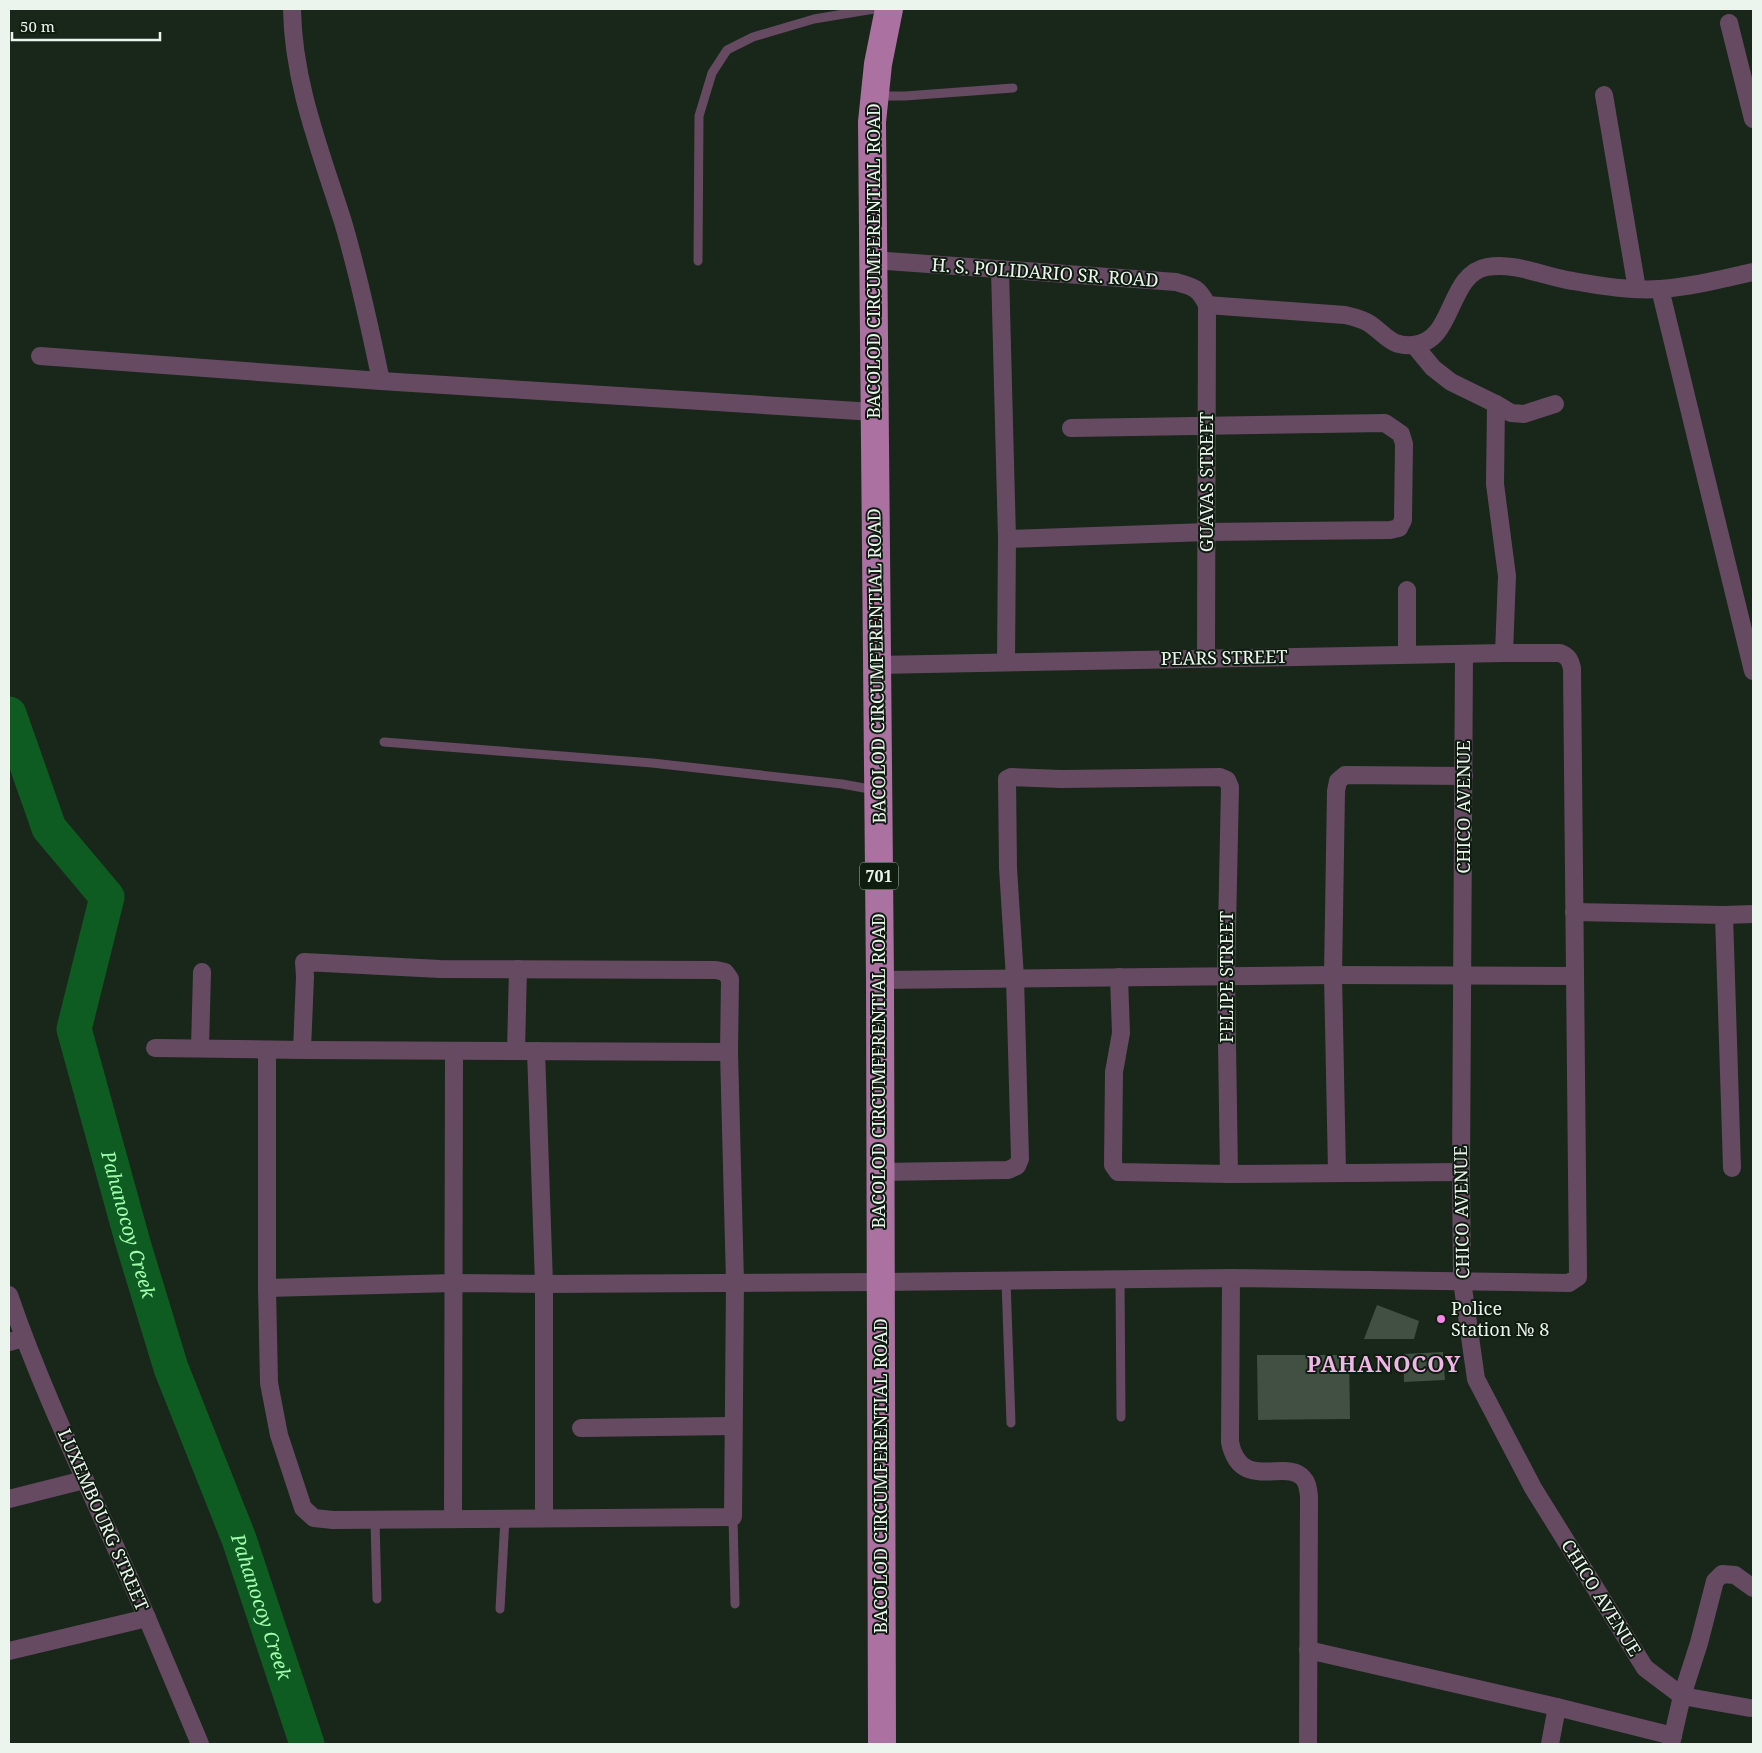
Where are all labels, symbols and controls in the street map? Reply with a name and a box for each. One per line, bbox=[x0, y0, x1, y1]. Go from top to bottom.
scale bar bbox=[12, 10, 160, 42]
text: 50 m bbox=[20, 16, 55, 36]
street label: BACOLOD CIRCUMFERENTIAL ROAD bbox=[861, 103, 885, 419]
street label: H. S. POLIDARIO SR. ROAD bbox=[931, 252, 1159, 292]
street label: GUAVAS STREET bbox=[1194, 412, 1218, 552]
street label: BACOLOD CIRCUMFERENTIAL ROAD bbox=[861, 508, 891, 824]
street label: PEARS STREET bbox=[1160, 644, 1288, 670]
street label: CHICO AVENUE bbox=[1451, 740, 1475, 874]
road number: 701 bbox=[860, 862, 898, 889]
street label: FELIPE STREET bbox=[1214, 911, 1238, 1043]
street label: BACOLOD CIRCUMFERENTIAL ROAD bbox=[866, 913, 890, 1229]
street label: CHICO AVENUE bbox=[1448, 1145, 1474, 1279]
water label: Pahanocoy Creek bbox=[95, 1147, 162, 1303]
place label: Police Station № 8 bbox=[1451, 1296, 1549, 1341]
marker: Police Station № 8 bbox=[1435, 1313, 1447, 1325]
street label: BACOLOD CIRCUMFERENTIAL ROAD bbox=[868, 1318, 892, 1634]
district label: PAHANOCOY bbox=[1307, 1348, 1461, 1378]
street label: LUXEMBOURG STREET bbox=[53, 1425, 155, 1614]
water label: Pahanocoy Creek bbox=[225, 1529, 298, 1684]
street label: CHICO AVENUE bbox=[1556, 1535, 1647, 1660]

